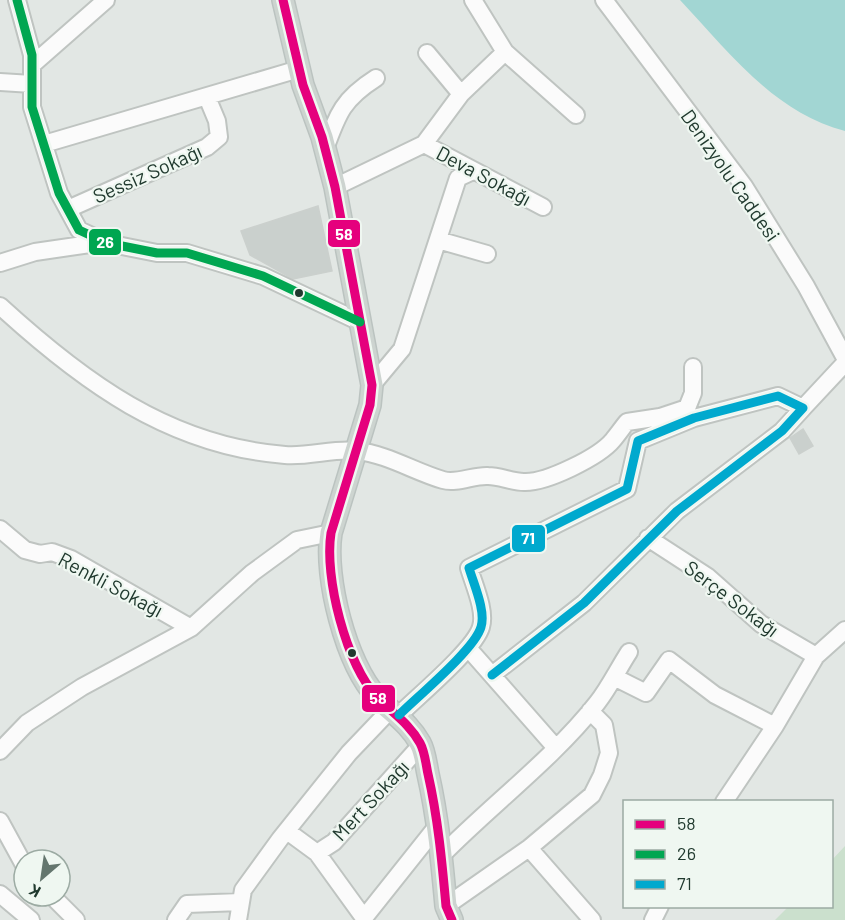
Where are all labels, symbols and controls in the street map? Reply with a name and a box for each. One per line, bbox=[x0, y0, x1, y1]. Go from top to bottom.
street label: Denizyolu Caddesi bbox=[676, 104, 786, 246]
street label: Sessiz Sokağı bbox=[89, 138, 205, 208]
street label: Deva Sokağı bbox=[433, 140, 535, 210]
line badge: 58 bbox=[327, 219, 361, 248]
text: 58 bbox=[335, 224, 353, 243]
line badge: 26 bbox=[88, 228, 122, 256]
text: 26 bbox=[96, 232, 114, 251]
unlabelled marker bbox=[293, 287, 305, 299]
line badge: 71 bbox=[511, 524, 546, 553]
text: 71 bbox=[521, 528, 535, 547]
street label: Renkli Sokağı bbox=[55, 546, 167, 622]
street label: Serçe Sokağı bbox=[680, 555, 784, 641]
unlabelled marker bbox=[346, 647, 358, 659]
line badge: 58 bbox=[361, 684, 396, 713]
text: 58 bbox=[369, 688, 387, 707]
street label: Mert Sokağı bbox=[327, 755, 413, 845]
legend bbox=[623, 800, 833, 908]
text: 58 bbox=[677, 812, 696, 834]
text: 26 bbox=[677, 842, 696, 864]
north arrow bbox=[12, 848, 72, 908]
text: 71 bbox=[677, 872, 692, 894]
text: K bbox=[25, 881, 43, 902]

